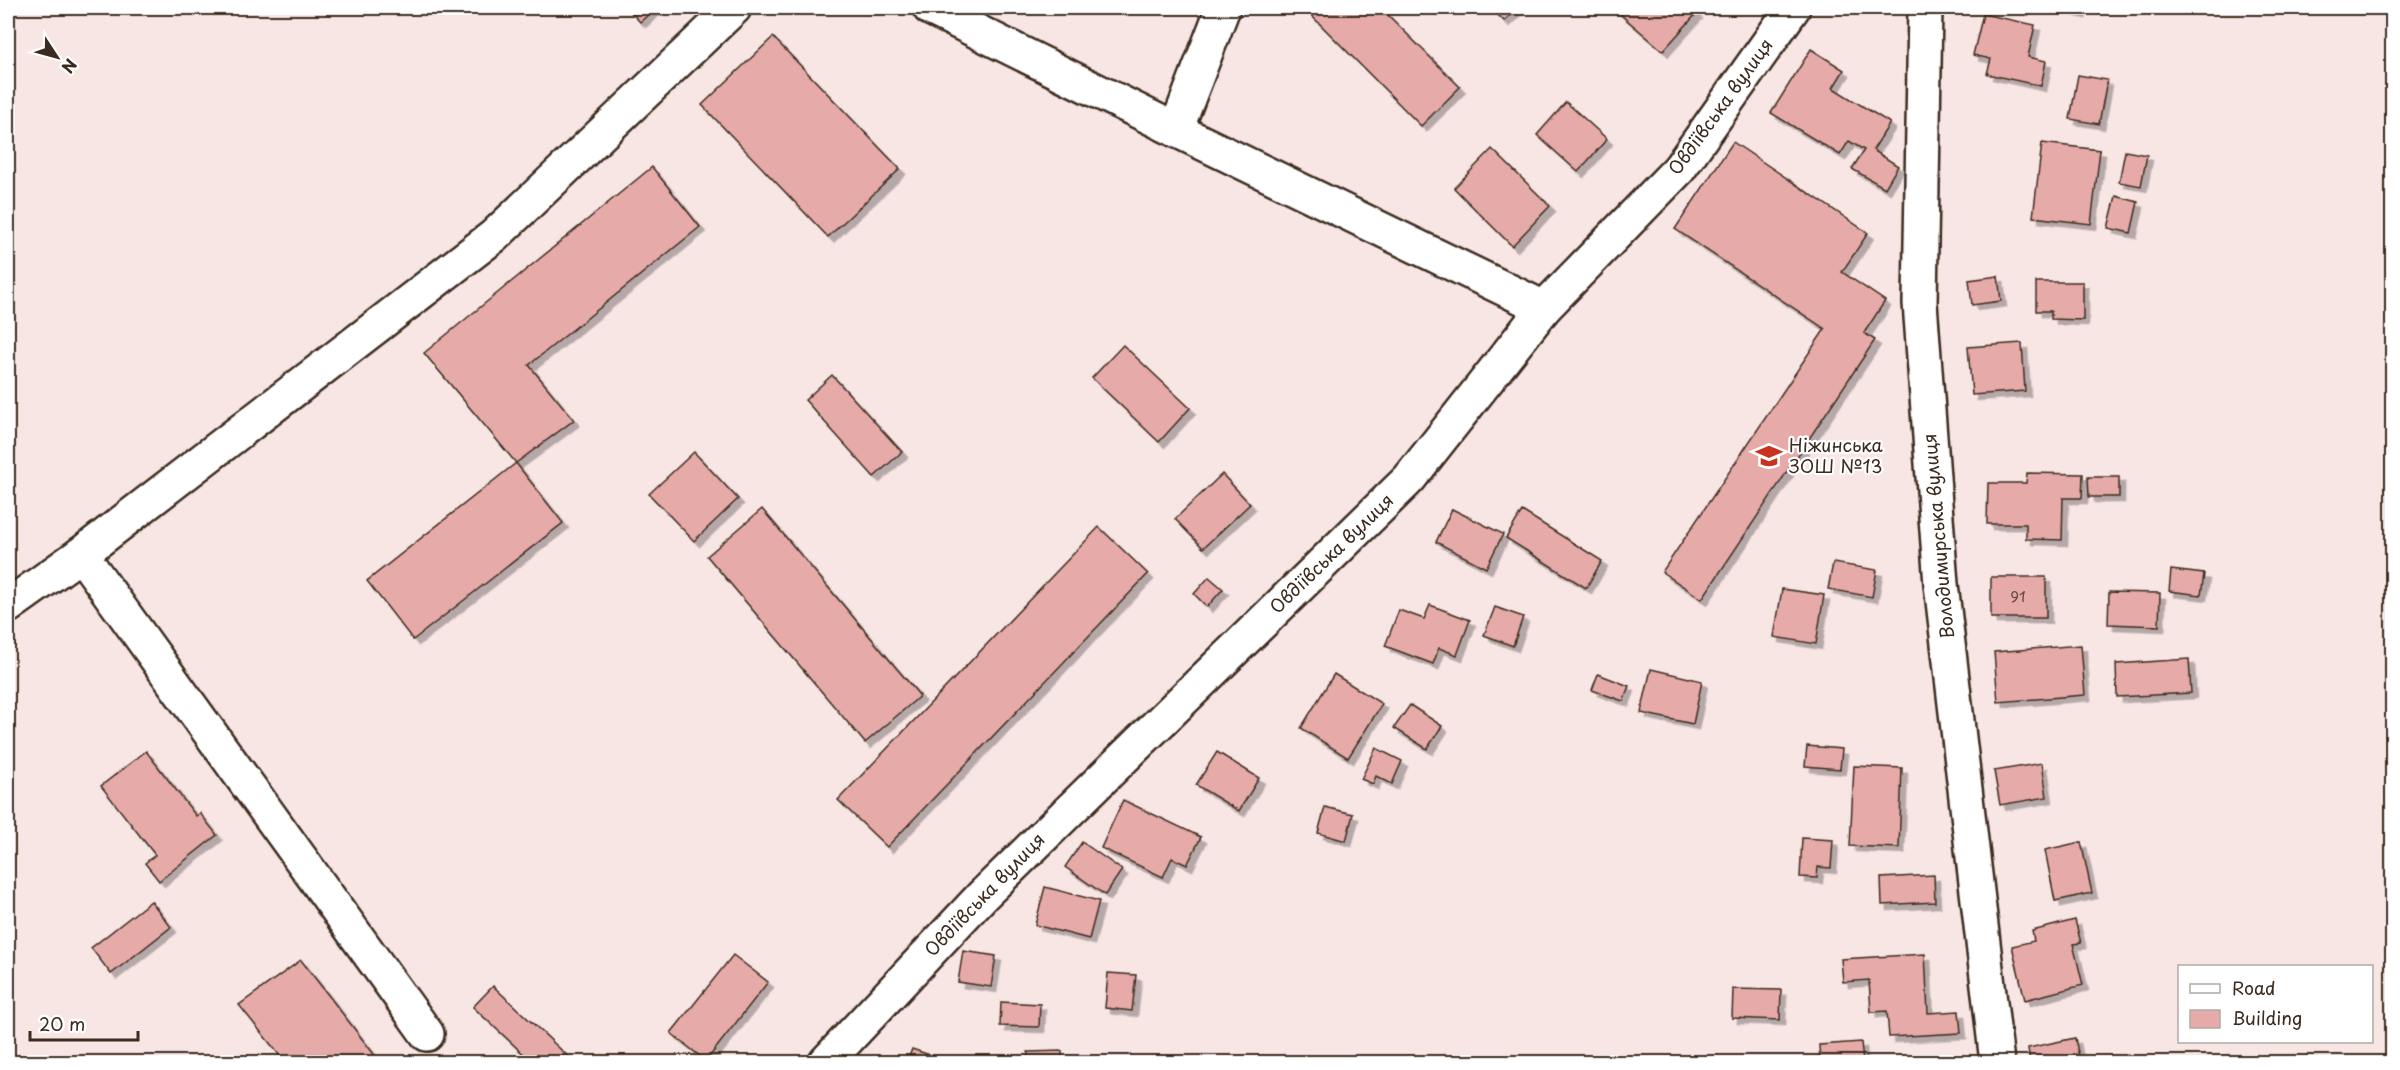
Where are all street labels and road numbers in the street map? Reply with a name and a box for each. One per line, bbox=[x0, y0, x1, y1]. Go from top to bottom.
street label: Овдіївська вулиця bbox=[1661, 32, 1779, 180]
street label: Володимирська вулиця bbox=[1915, 432, 1960, 640]
street label: Овдіївська вулиця bbox=[1263, 487, 1399, 619]
street label: Овдіївська вулиця bbox=[918, 826, 1050, 962]

